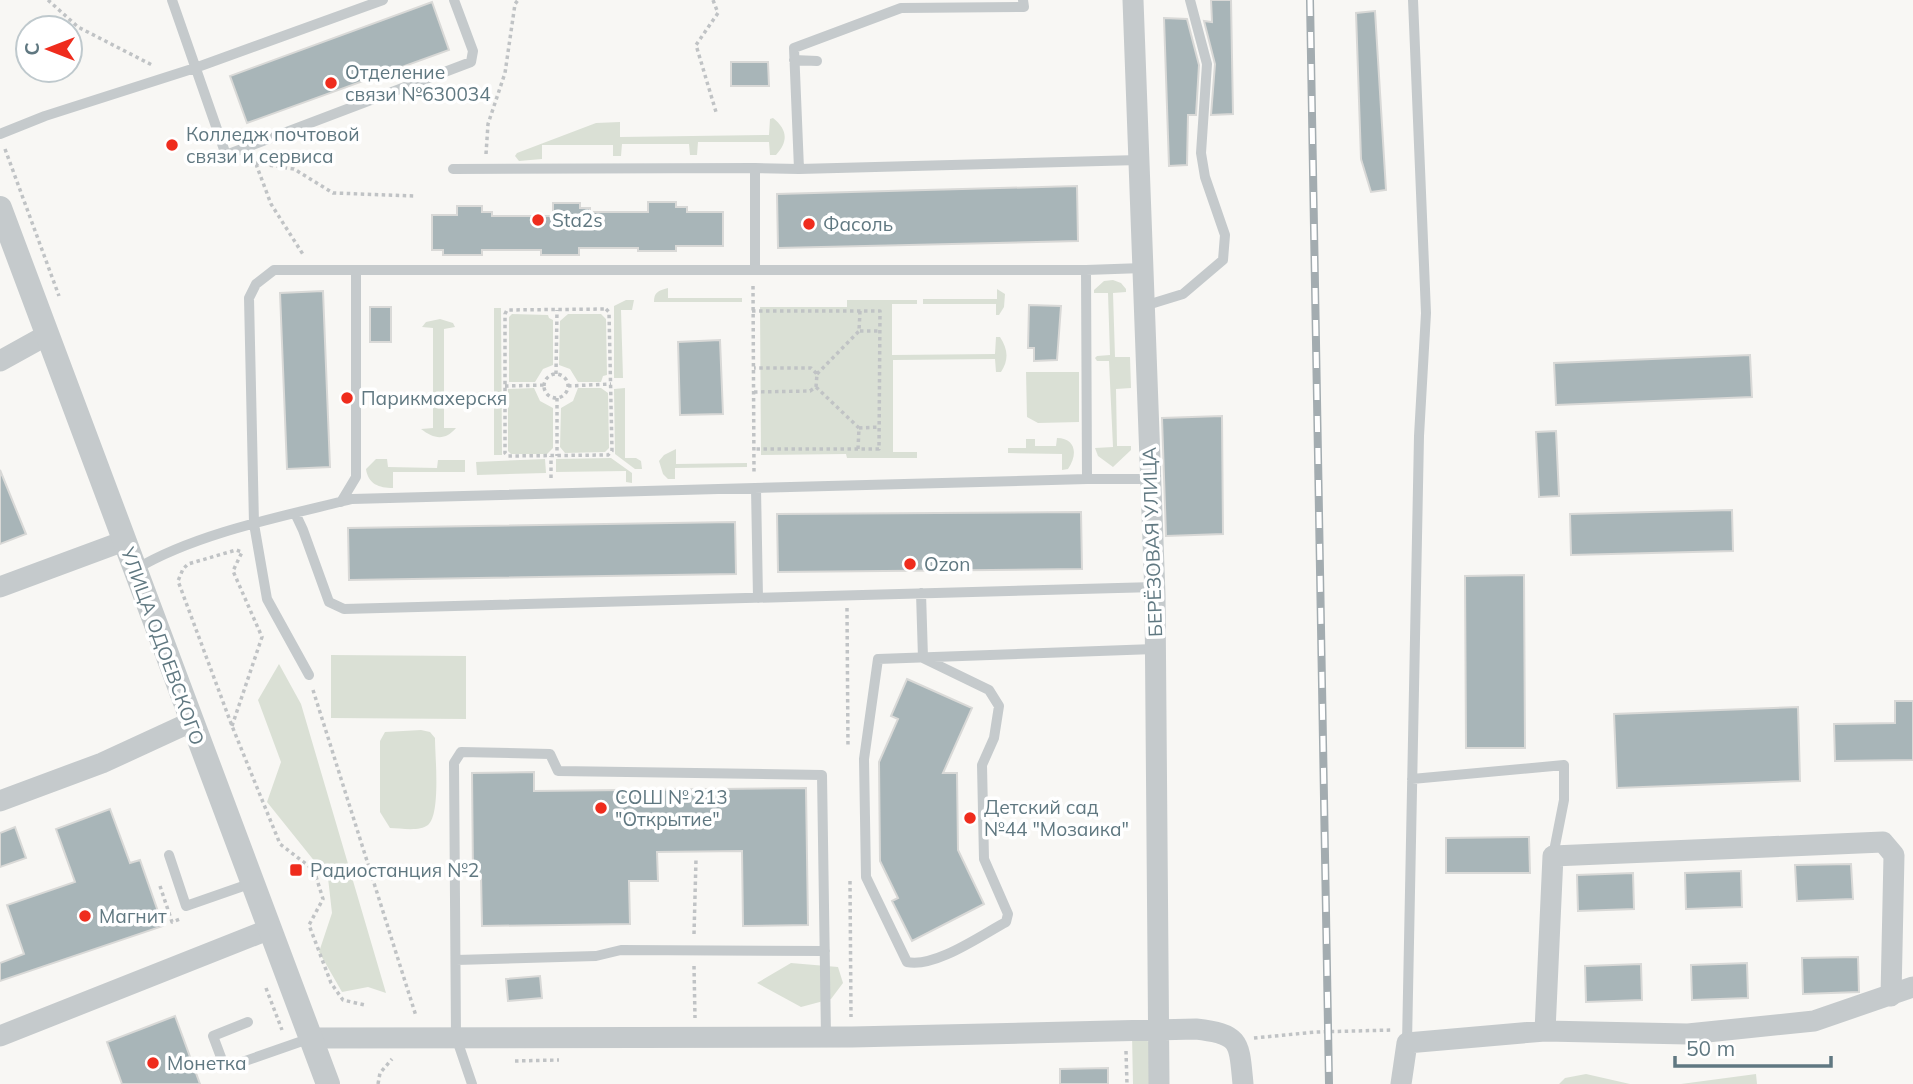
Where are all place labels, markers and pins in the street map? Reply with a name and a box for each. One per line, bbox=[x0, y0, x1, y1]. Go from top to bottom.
place label: Отделение связи №630034 bbox=[345, 60, 491, 106]
marker: Отделение связи №630034 bbox=[323, 75, 339, 91]
place label: Колледж почтовой связи и сервиса bbox=[186, 122, 360, 168]
marker: Колледж почтовой связи и сервиса bbox=[164, 137, 180, 153]
place label: Sta2s bbox=[552, 208, 603, 232]
marker: Sta2s bbox=[530, 212, 546, 228]
place label: Фасоль bbox=[823, 212, 893, 236]
marker: Фасоль bbox=[801, 216, 817, 232]
place label: Парикмахерскя bbox=[361, 386, 507, 410]
marker: Парикмахерскя bbox=[339, 390, 355, 406]
place label: Ozon bbox=[924, 552, 970, 576]
marker: Ozon bbox=[902, 556, 918, 572]
place label: СОШ № 213 "Открытие" bbox=[615, 785, 728, 831]
place label: Детский сад №44 "Мозаика" bbox=[984, 795, 1129, 841]
marker: СОШ № 213 "Открытие" bbox=[593, 800, 609, 816]
marker: Детский сад №44 "Мозаика" bbox=[962, 810, 978, 826]
place label: Радиостанция №2 bbox=[310, 858, 479, 882]
marker: Радиостанция №2 bbox=[288, 862, 304, 878]
place label: Магнит bbox=[99, 904, 167, 928]
marker: Магнит bbox=[77, 908, 93, 924]
place label: Монетка bbox=[167, 1051, 247, 1075]
marker: Монетка bbox=[145, 1055, 161, 1071]

